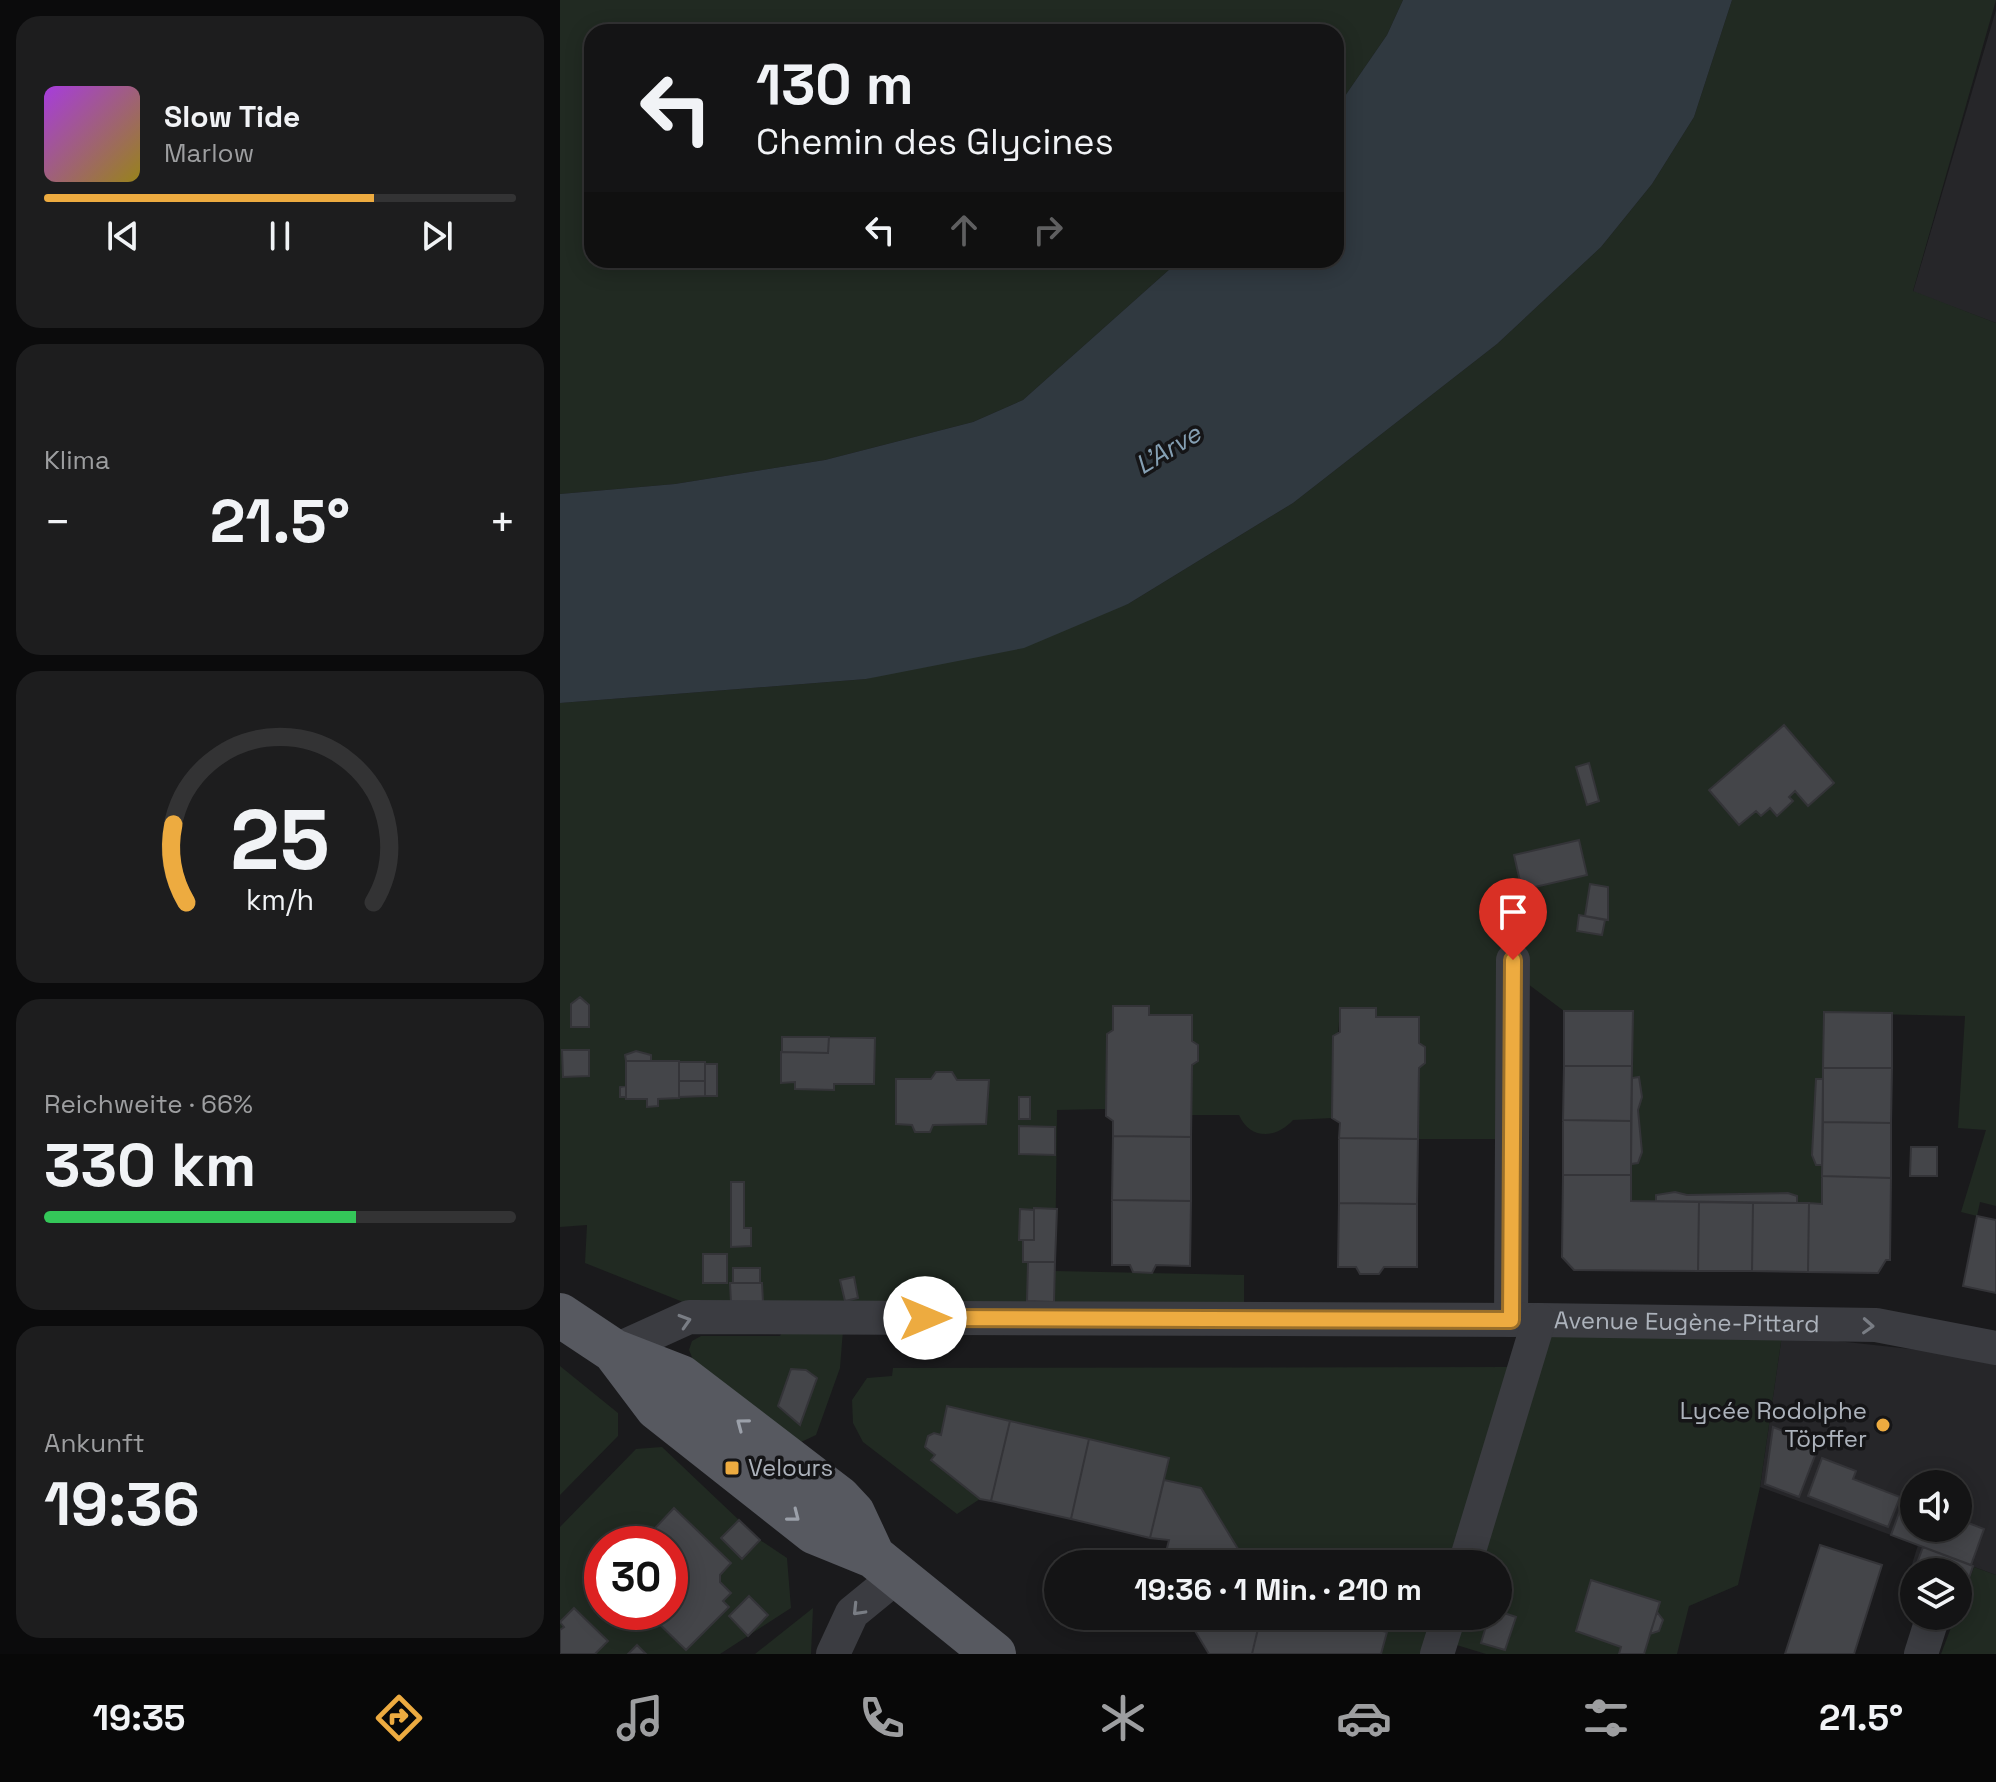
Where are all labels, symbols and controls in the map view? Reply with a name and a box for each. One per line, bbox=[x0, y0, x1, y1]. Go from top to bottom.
text: 130 m bbox=[756, 49, 914, 120]
icon: left bbox=[624, 56, 728, 160]
text: Slow Tide bbox=[164, 97, 300, 136]
text: Chemin des Glycines bbox=[756, 119, 1114, 165]
text: Marlow bbox=[164, 136, 254, 170]
icon: left bbox=[858, 208, 902, 252]
icon: ahead bbox=[942, 208, 986, 252]
icon: right bbox=[1026, 208, 1070, 252]
icon: previous bbox=[101, 214, 145, 258]
icon: pause bbox=[258, 214, 302, 258]
icon: next bbox=[415, 214, 459, 258]
water label: L'Arve bbox=[1129, 415, 1208, 482]
text: Klima bbox=[44, 443, 110, 477]
text: 21.5° bbox=[210, 483, 350, 560]
text: − bbox=[44, 494, 71, 550]
text: + bbox=[489, 494, 516, 550]
text: 25 bbox=[230, 787, 330, 893]
pin bbox=[1479, 878, 1547, 960]
text: km/h bbox=[246, 882, 314, 918]
icon: arrive bbox=[1491, 890, 1535, 934]
text: Reichweite · 66% bbox=[44, 1087, 253, 1121]
text: 330 km bbox=[44, 1127, 256, 1204]
position arrow bbox=[883, 1276, 967, 1360]
street label: Avenue Eugène-Pittard bbox=[1554, 1304, 1820, 1339]
one-way arrow bbox=[678, 1314, 691, 1330]
one-way arrow bbox=[1862, 1317, 1875, 1334]
place label: Lycée Rodolphe Töpffer bbox=[1680, 1395, 1867, 1454]
marker: Lycée Rodolphe Töpffer bbox=[1874, 1416, 1892, 1434]
one-way arrow bbox=[736, 1420, 751, 1434]
text: Ankunft bbox=[44, 1426, 145, 1460]
place label: Velours bbox=[748, 1452, 833, 1483]
marker: Velours bbox=[723, 1459, 741, 1477]
text: 19:36 bbox=[44, 1466, 200, 1543]
map controls bbox=[1900, 1470, 1972, 1630]
button: sound bbox=[1900, 1470, 1972, 1542]
one-way arrow bbox=[785, 1506, 799, 1521]
speed limit sign: 30 bbox=[584, 1526, 688, 1630]
button: layers bbox=[1900, 1558, 1972, 1630]
text: 19:36 · 1 Min. · 210 m bbox=[1134, 1570, 1422, 1609]
one-way arrow bbox=[852, 1601, 867, 1615]
icon: directions bbox=[371, 1690, 427, 1746]
icon: music bbox=[612, 1690, 668, 1746]
icon: phone bbox=[854, 1690, 910, 1746]
icon: climate bbox=[1095, 1690, 1151, 1746]
icon: car bbox=[1336, 1690, 1392, 1746]
icon: filters bbox=[1578, 1690, 1634, 1746]
text: 19:35 bbox=[93, 1695, 185, 1741]
text: 21.5° bbox=[1819, 1695, 1903, 1741]

